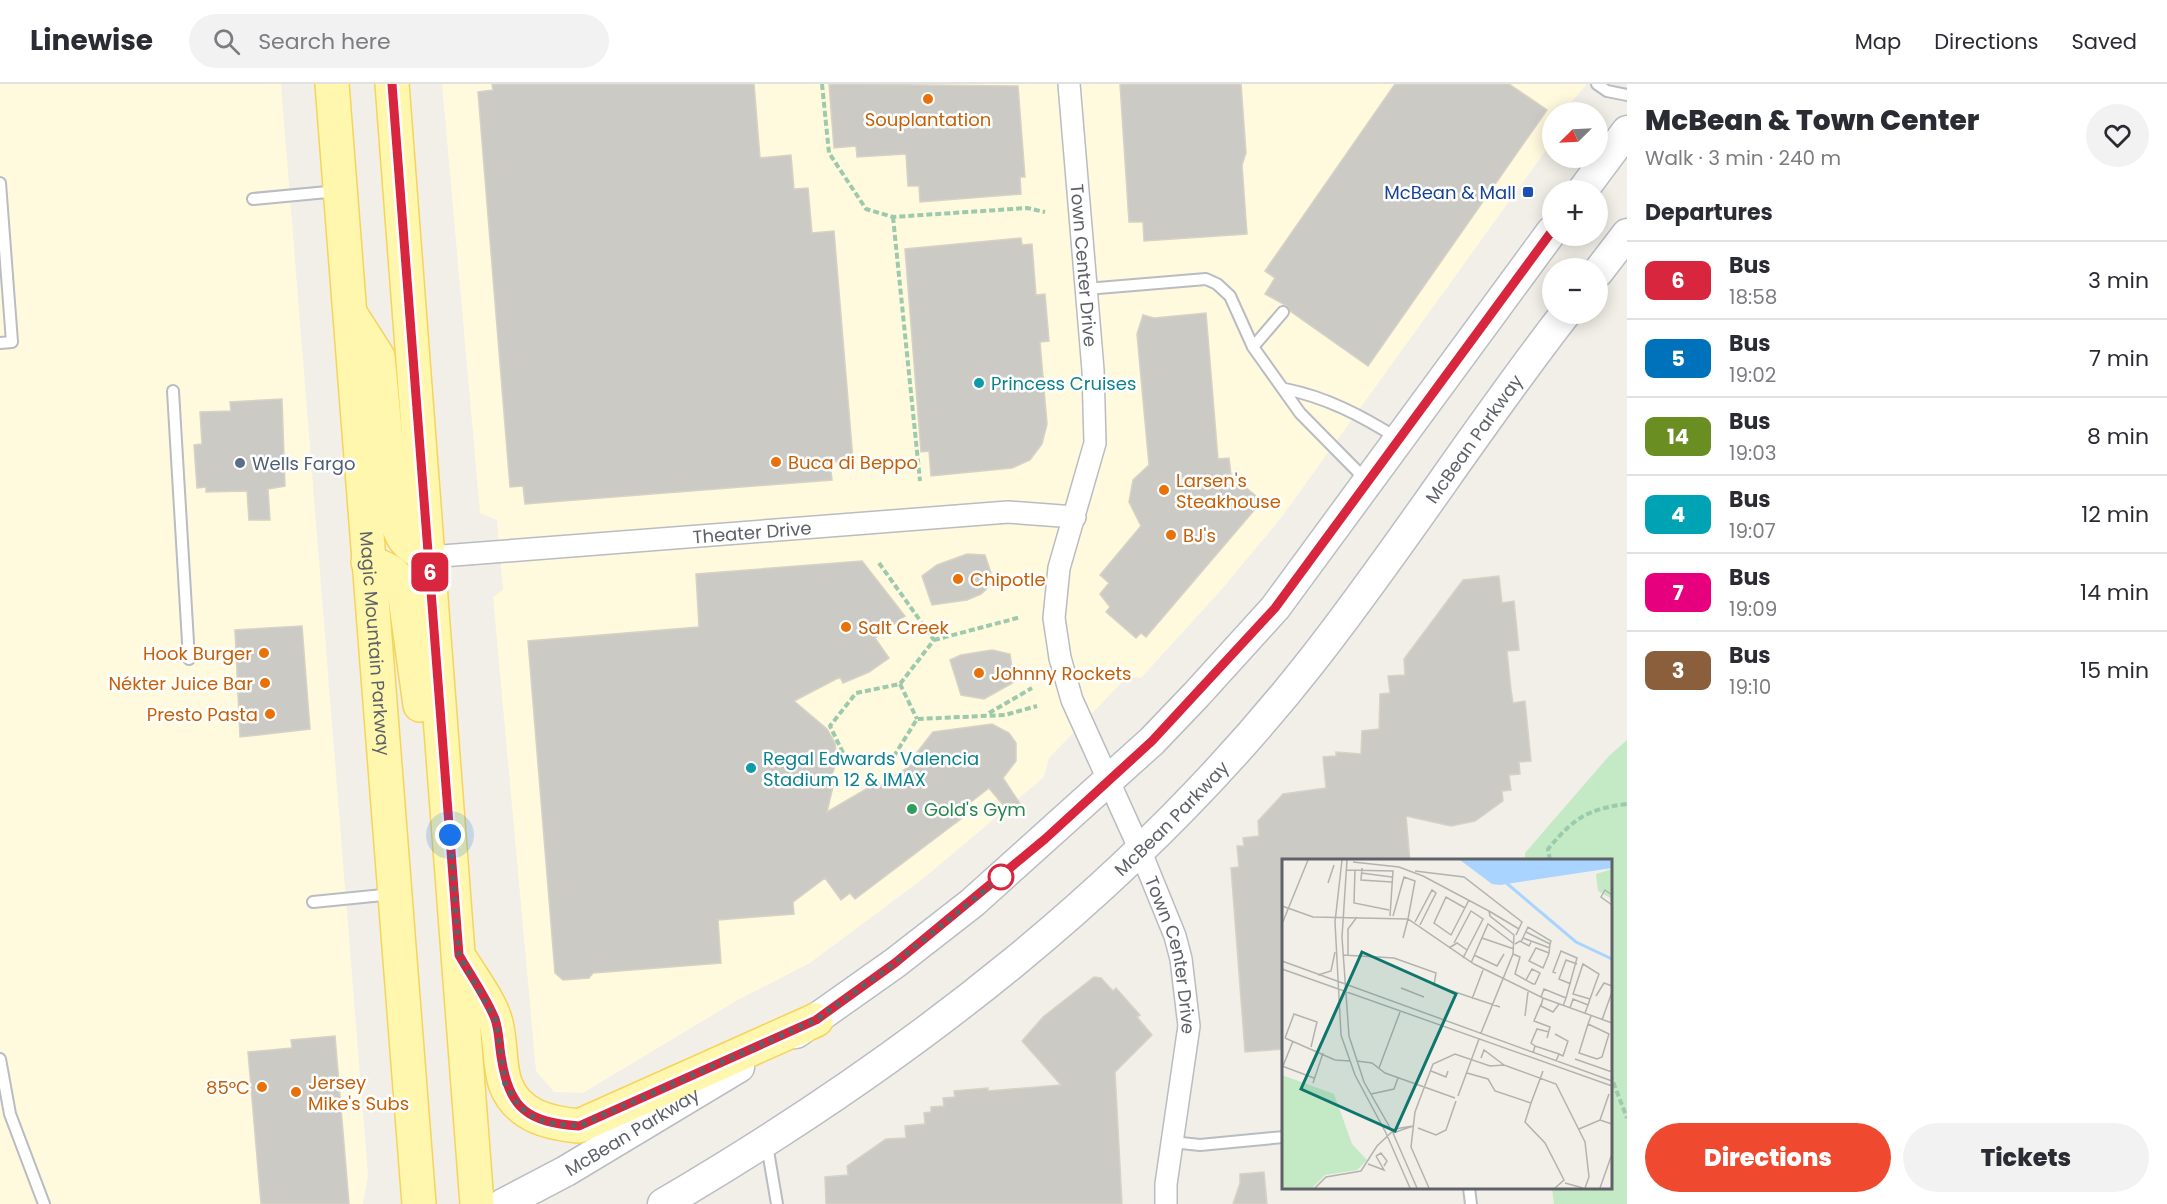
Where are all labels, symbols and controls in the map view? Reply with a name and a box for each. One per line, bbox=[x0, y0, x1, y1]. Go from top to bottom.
search box bbox=[189, 14, 609, 68]
text: Linewise bbox=[30, 21, 153, 60]
icon: search bbox=[210, 25, 243, 58]
text: Search here bbox=[258, 26, 391, 57]
text: Map bbox=[1855, 27, 1901, 56]
text: Directions bbox=[1934, 27, 2038, 56]
text: Saved bbox=[2071, 27, 2137, 56]
marker: Souplantation bbox=[921, 92, 935, 106]
text: McBean & Town Center bbox=[1645, 101, 1979, 140]
north arrow bbox=[1542, 102, 1608, 168]
map controls bbox=[1542, 102, 1608, 324]
button: heart bbox=[2086, 104, 2149, 167]
place label: Souplantation bbox=[865, 107, 991, 132]
text: Walk · 3 min · 240 m bbox=[1645, 144, 1841, 172]
place label: McBean & Mall bbox=[1384, 180, 1516, 205]
button: + bbox=[1542, 180, 1608, 246]
street label: Town Center Drive bbox=[1065, 183, 1104, 348]
marker: McBean & Mall bbox=[1521, 185, 1535, 199]
text: Departures bbox=[1645, 197, 1773, 228]
text: Bus bbox=[1729, 250, 1771, 281]
button: − bbox=[1542, 258, 1608, 324]
text: 3 min bbox=[2088, 265, 2149, 296]
text: 6 bbox=[1671, 266, 1685, 295]
text: 18:58 bbox=[1729, 283, 1777, 311]
text: Bus bbox=[1729, 328, 1771, 359]
text: 7 min bbox=[2089, 343, 2149, 374]
text: 5 bbox=[1671, 344, 1685, 373]
text: 19:02 bbox=[1729, 361, 1776, 389]
street label: McBean Parkway bbox=[1419, 369, 1528, 508]
place label: Princess Cruises bbox=[991, 371, 1136, 396]
marker: Princess Cruises bbox=[972, 376, 986, 390]
text: Bus bbox=[1729, 406, 1771, 437]
text: 8 min bbox=[2087, 421, 2149, 452]
text: 14 bbox=[1667, 422, 1689, 451]
text: 19:03 bbox=[1729, 439, 1777, 467]
place label: Buca di Beppo bbox=[788, 450, 918, 475]
place label: Wells Fargo bbox=[252, 451, 355, 476]
marker: Buca di Beppo bbox=[769, 455, 783, 469]
marker: Wells Fargo bbox=[233, 456, 247, 470]
place label: Larsen's Steakhouse bbox=[1176, 468, 1281, 514]
marker: Larsen's Steakhouse bbox=[1157, 483, 1171, 497]
text: Bus bbox=[1729, 484, 1771, 515]
text: 12 min bbox=[2081, 499, 2149, 530]
text: 4 bbox=[1671, 500, 1685, 529]
street label: Theater Drive bbox=[692, 515, 812, 549]
text: 19:07 bbox=[1729, 517, 1776, 545]
place label: BJ's bbox=[1183, 523, 1216, 548]
marker: BJ's bbox=[1164, 528, 1178, 542]
street label: Magic Mountain Parkway bbox=[354, 530, 397, 757]
line badge: 6 bbox=[410, 552, 450, 592]
text: 6 bbox=[423, 558, 437, 587]
text: Bus bbox=[1729, 562, 1771, 593]
place label: Chipotle bbox=[970, 567, 1046, 592]
marker: Chipotle bbox=[951, 572, 965, 586]
text: 14 min bbox=[2080, 577, 2149, 608]
text: 7 bbox=[1672, 578, 1684, 607]
text: 19:09 bbox=[1729, 595, 1777, 623]
place label: Salt Creek bbox=[858, 615, 949, 640]
marker: Salt Creek bbox=[839, 620, 853, 634]
text: Bus bbox=[1729, 640, 1771, 671]
place label: Hook Burger bbox=[143, 641, 252, 666]
marker: Hook Burger bbox=[257, 646, 271, 660]
text: 15 min bbox=[2080, 655, 2149, 686]
text: 3 bbox=[1672, 656, 1684, 685]
place label: Johnny Rockets bbox=[991, 661, 1131, 686]
marker: Johnny Rockets bbox=[972, 666, 986, 680]
place label: Nékter Juice Bar bbox=[108, 671, 253, 696]
text: 19:10 bbox=[1729, 673, 1771, 701]
marker: Nékter Juice Bar bbox=[258, 676, 272, 690]
place label: Presto Pasta bbox=[147, 702, 258, 727]
marker: Presto Pasta bbox=[263, 707, 277, 721]
place label: Regal Edwards Valencia Stadium 12 & IMAX bbox=[763, 746, 979, 792]
street label: McBean Parkway bbox=[1109, 755, 1234, 881]
marker: Regal Edwards Valencia Stadium 12 & IMAX bbox=[744, 761, 758, 775]
place label: Gold's Gym bbox=[924, 797, 1026, 822]
marker: Gold's Gym bbox=[905, 802, 919, 816]
your location bbox=[435, 820, 465, 850]
inset map bbox=[1282, 859, 1612, 1189]
unlabelled marker bbox=[988, 864, 1014, 890]
street label: Town Center Drive bbox=[1139, 872, 1202, 1036]
place label: Jersey Mike's Subs bbox=[308, 1070, 409, 1116]
place label: 85°C bbox=[206, 1075, 250, 1100]
marker: 85°C bbox=[255, 1080, 269, 1094]
street label: McBean Parkway bbox=[560, 1081, 704, 1181]
marker: Jersey Mike's Subs bbox=[289, 1085, 303, 1099]
button: Directions bbox=[1645, 1123, 1891, 1192]
button: Tickets bbox=[1903, 1123, 2149, 1192]

